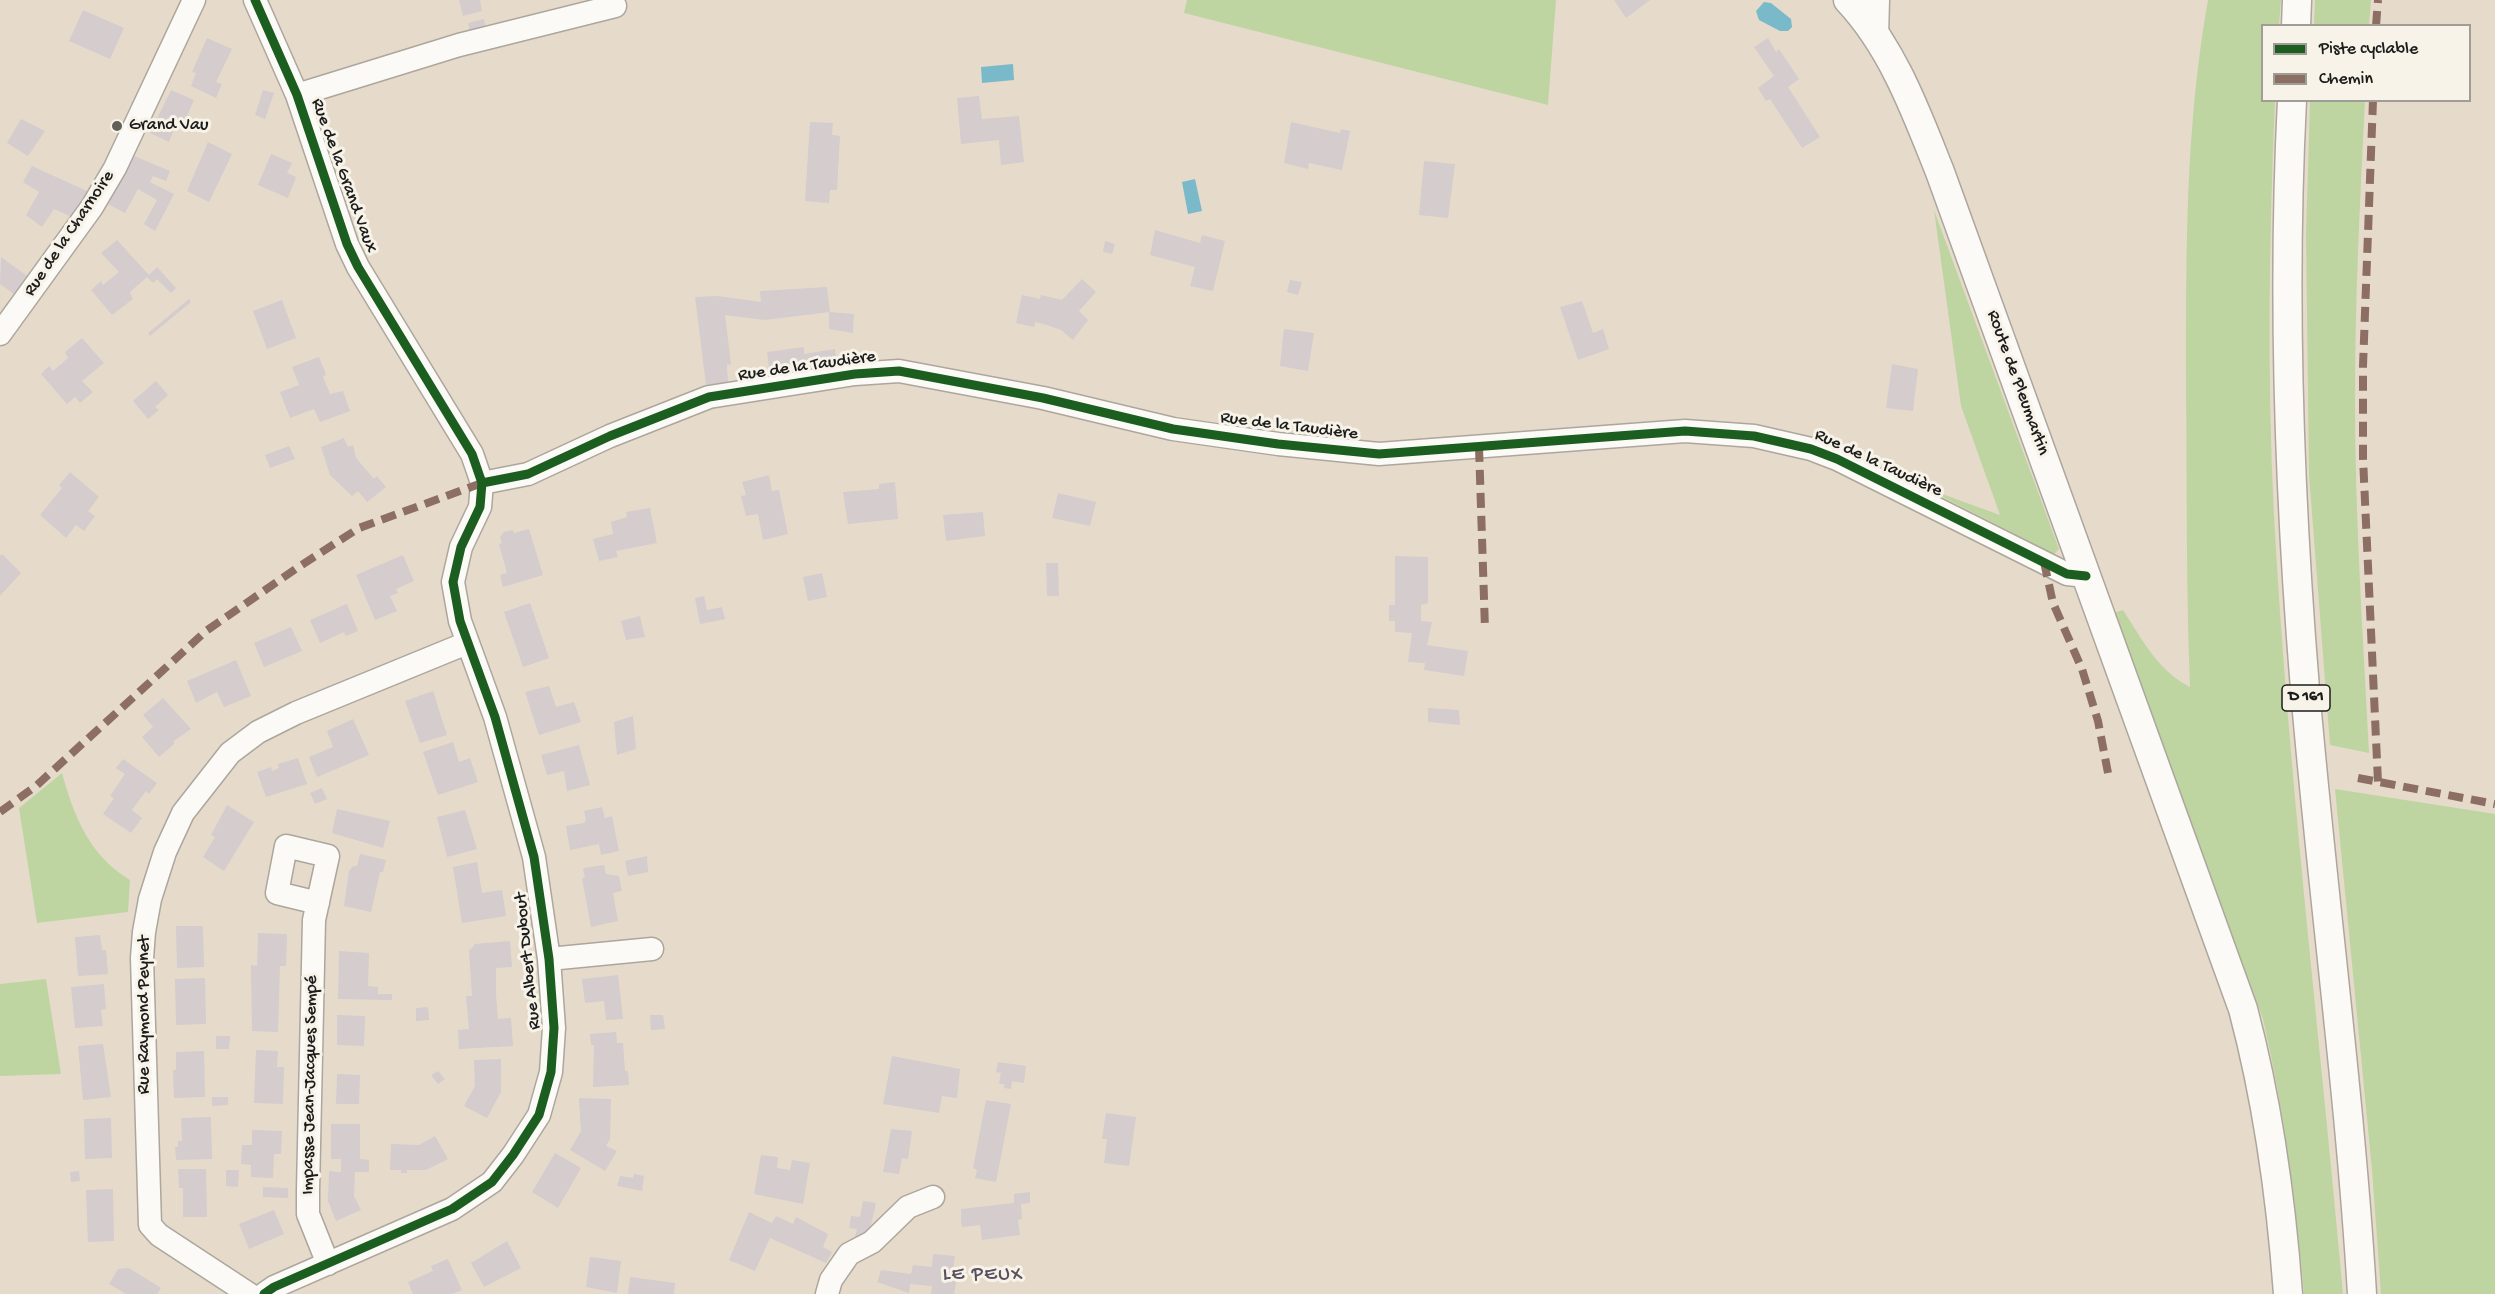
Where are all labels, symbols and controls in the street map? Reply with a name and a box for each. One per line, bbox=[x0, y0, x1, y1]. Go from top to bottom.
legend bbox=[2261, 24, 2471, 102]
text: Piste cyclable bbox=[2319, 39, 2418, 60]
text: Chemin bbox=[2319, 69, 2373, 90]
street label: Rue de la Grand Vaux bbox=[305, 96, 381, 256]
place label: Grand Vau bbox=[129, 115, 209, 137]
marker: Grand Vau bbox=[110, 119, 124, 133]
street label: Rue de la Charnoire bbox=[20, 167, 120, 301]
street label: Route de Pleumartin bbox=[1981, 308, 2053, 458]
street label: Rue de la Taudière bbox=[737, 347, 877, 387]
street label: Rue de la Taudière bbox=[1219, 408, 1359, 446]
street label: Rue de la Taudière bbox=[1811, 425, 1945, 503]
road number: D 161 bbox=[2282, 685, 2330, 711]
street label: Rue Albert Dubout bbox=[511, 891, 547, 1031]
street label: Rue Raymond Peynet bbox=[134, 936, 156, 1094]
street label: Impasse Jean-Jacques Sempé bbox=[298, 975, 324, 1195]
district label: LE PEUX bbox=[943, 1264, 1023, 1288]

